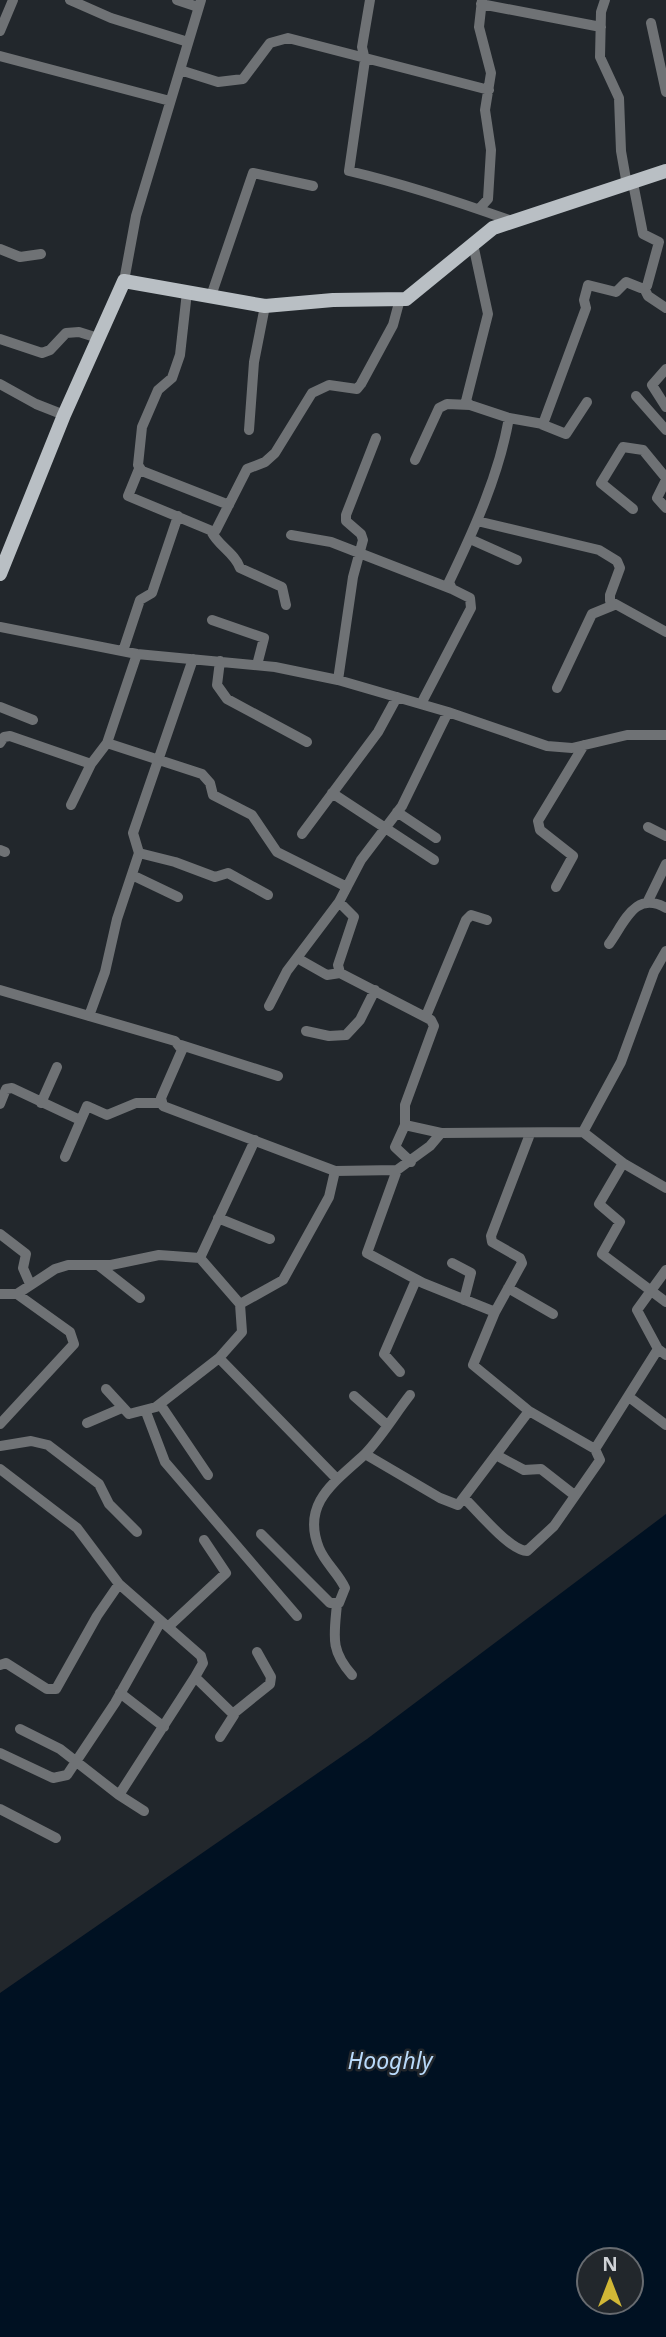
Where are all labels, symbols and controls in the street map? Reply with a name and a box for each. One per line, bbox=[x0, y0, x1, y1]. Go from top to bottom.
water label: Hooghly bbox=[348, 2044, 434, 2076]
north arrow bbox=[575, 2246, 645, 2316]
text: N bbox=[602, 2251, 618, 2277]

